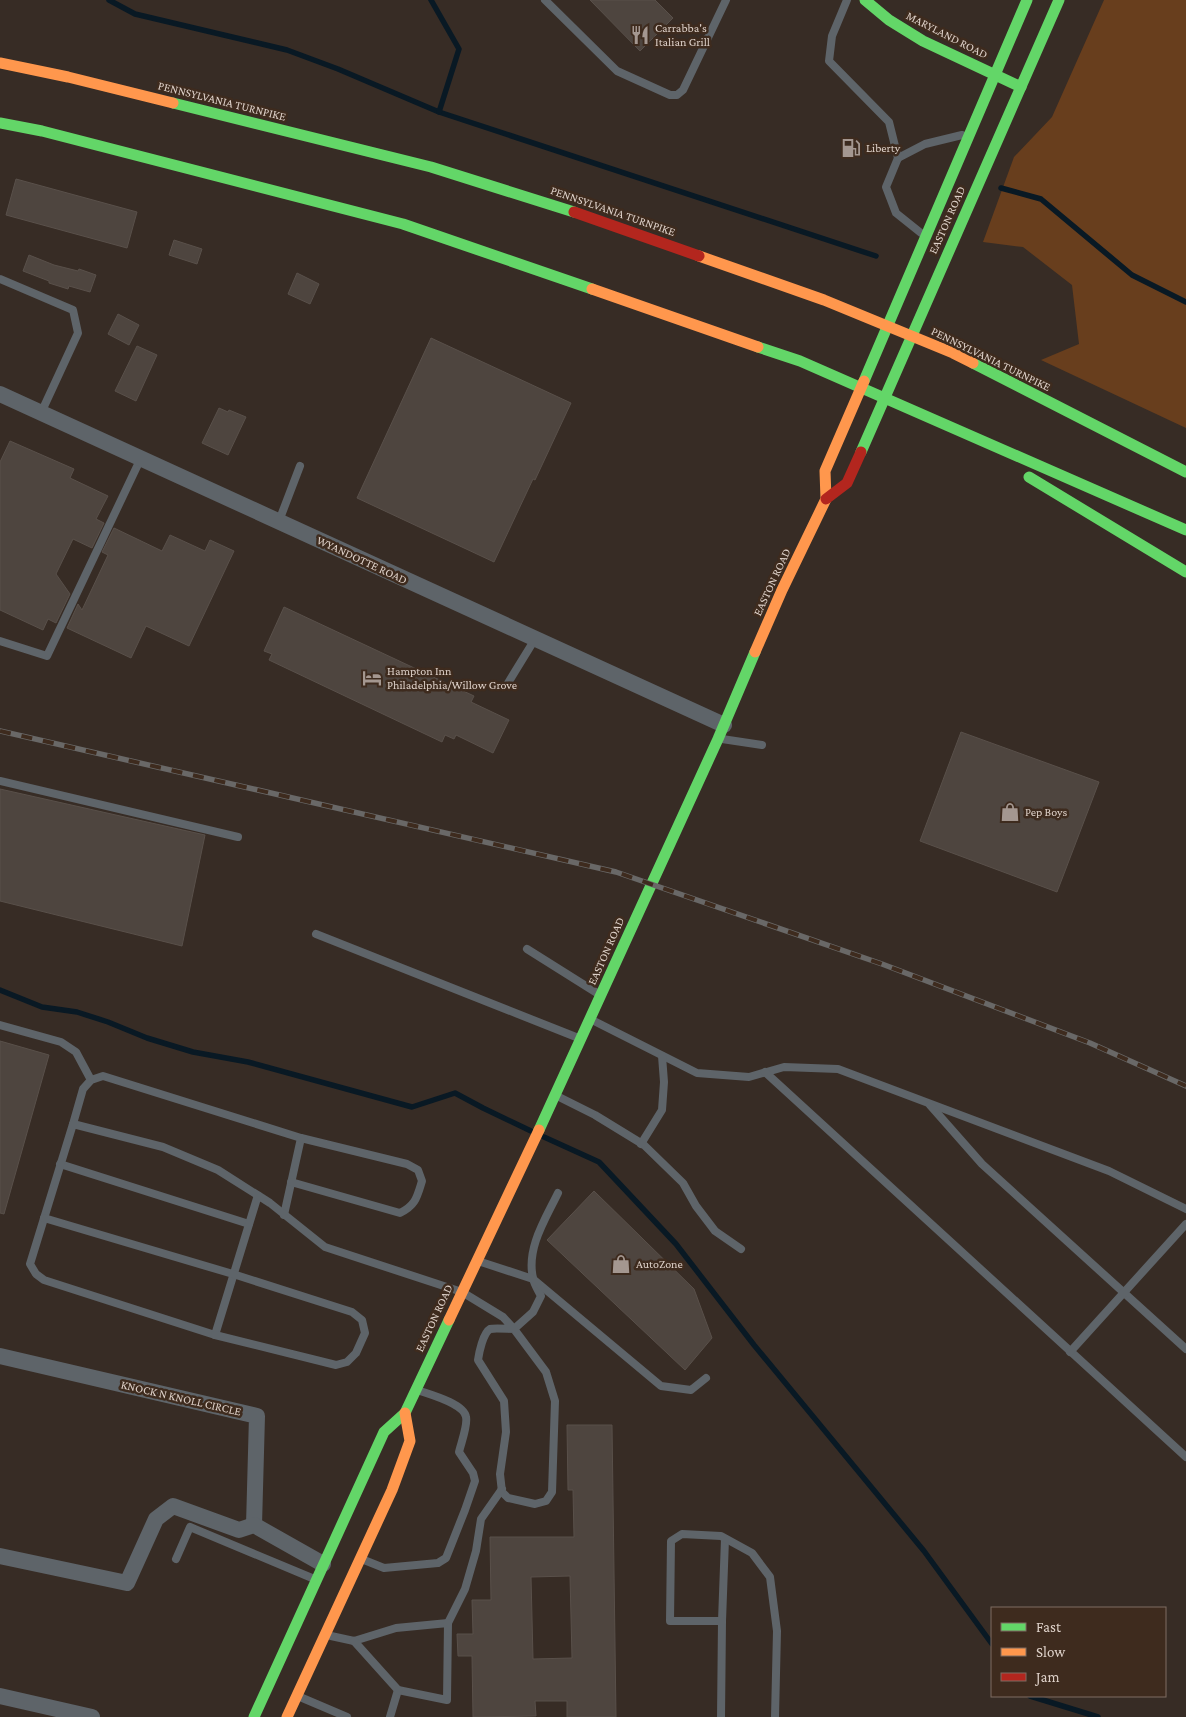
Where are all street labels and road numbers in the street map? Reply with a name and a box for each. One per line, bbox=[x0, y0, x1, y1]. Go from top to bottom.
street label: MARYLAND ROAD bbox=[904, 8, 990, 62]
street label: PENNSYLVANIA TURNPIKE bbox=[157, 78, 288, 124]
street label: PENNSYLVANIA TURNPIKE bbox=[549, 183, 678, 239]
street label: EASTON ROAD bbox=[926, 184, 968, 256]
street label: PENNSYLVANIA TURNPIKE bbox=[929, 324, 1053, 394]
street label: WYANDOTTE ROAD bbox=[315, 533, 409, 587]
street label: EASTON ROAD bbox=[750, 546, 794, 618]
street label: EASTON ROAD bbox=[585, 915, 627, 987]
street label: EASTON ROAD bbox=[412, 1282, 456, 1354]
street label: KNOCK N KNOLL CIRCLE bbox=[119, 1377, 243, 1419]

